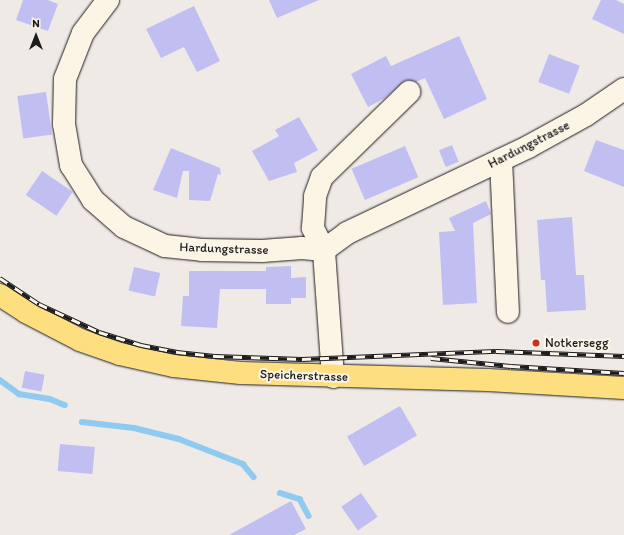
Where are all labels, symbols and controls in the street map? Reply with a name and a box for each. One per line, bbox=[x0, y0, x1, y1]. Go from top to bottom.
north arrow bbox=[16, 16, 56, 56]
text: N bbox=[32, 17, 40, 30]
street label: Hardungstrasse bbox=[486, 118, 572, 172]
street label: Hardungstrasse bbox=[179, 240, 269, 258]
place label: Notkersegg bbox=[545, 335, 609, 351]
marker: Notkersegg bbox=[530, 337, 542, 349]
street label: Speicherstrasse bbox=[260, 367, 348, 385]

